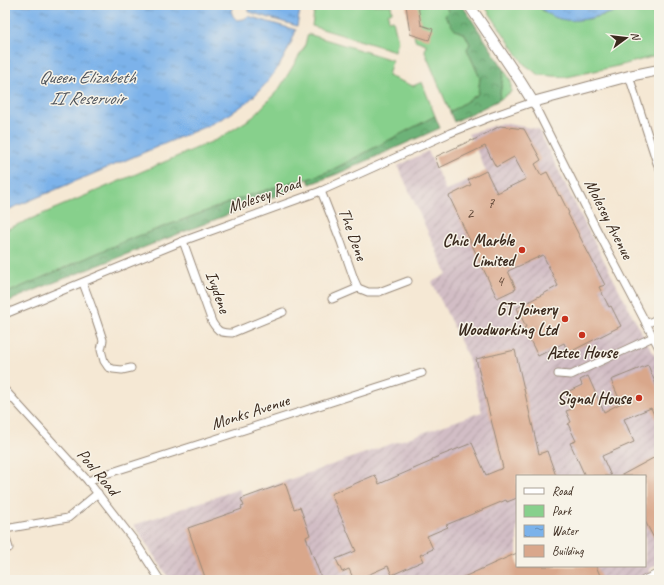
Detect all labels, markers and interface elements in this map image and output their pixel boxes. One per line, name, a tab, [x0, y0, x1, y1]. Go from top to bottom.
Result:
north arrow	[606, 18, 646, 58]
text: N	[628, 30, 644, 43]
water label: Queen Elizabeth II Reservoir	[39, 66, 137, 109]
street label: Molesey Road	[225, 171, 306, 218]
street label: Molesey Avenue	[580, 175, 639, 264]
house number: 7	[488, 194, 496, 213]
house number: 2	[467, 204, 475, 223]
street label: The Dene	[334, 205, 373, 264]
place label: Chic Marble Limited	[443, 230, 517, 271]
marker: Chic Marble Limited	[517, 245, 527, 255]
street label: Ivydene	[201, 268, 236, 317]
house number: 4	[497, 272, 505, 291]
place label: GT Joinery Woodworking Ltd	[457, 299, 560, 340]
marker: GT Joinery Woodworking Ltd	[560, 314, 570, 324]
marker: Aztec House	[577, 330, 587, 340]
place label: Aztec House	[547, 342, 619, 363]
place label: Signal House	[557, 388, 632, 409]
street label: Monks Avenue	[208, 389, 293, 435]
marker: Signal House	[634, 393, 644, 403]
street label: Pool Road	[72, 444, 126, 502]
legend	[516, 475, 646, 567]
text: Road	[552, 483, 574, 499]
text: Park	[552, 503, 573, 519]
text: Water	[552, 523, 580, 539]
text: Building	[552, 543, 584, 559]

